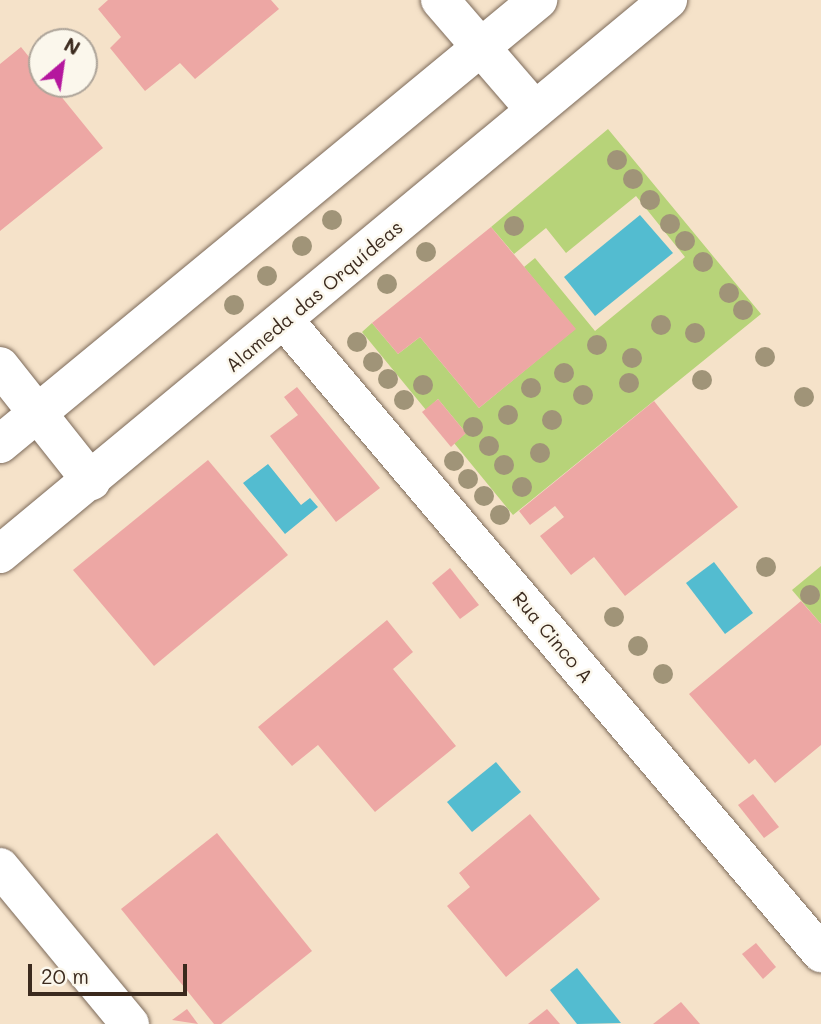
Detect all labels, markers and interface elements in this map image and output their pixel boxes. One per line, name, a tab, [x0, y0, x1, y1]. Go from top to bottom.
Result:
north arrow	[28, 28, 98, 98]
text: N	[60, 32, 85, 60]
street label: Alameda das Orquídeas	[221, 215, 407, 377]
street label: Rua Cinco A	[508, 587, 598, 687]
scale bar	[32, 950, 191, 994]
text: 20 m	[41, 962, 89, 989]

